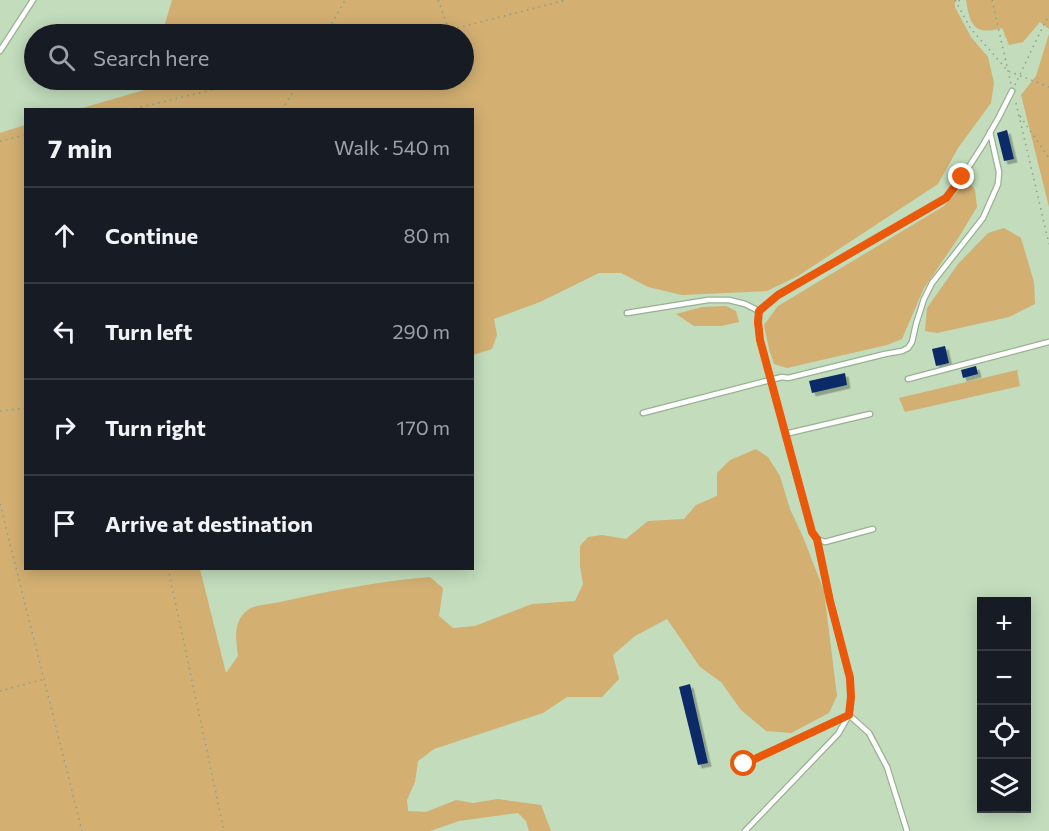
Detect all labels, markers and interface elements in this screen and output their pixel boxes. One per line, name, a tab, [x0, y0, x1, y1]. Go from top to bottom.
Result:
search box	[24, 24, 474, 90]
icon: search	[45, 41, 78, 74]
text: Search here	[93, 44, 209, 71]
text: 7 min	[48, 132, 112, 163]
text: Walk · 540 m	[334, 135, 450, 159]
route end	[948, 163, 974, 189]
icon: ahead	[48, 219, 81, 252]
text: Continue	[105, 222, 198, 249]
text: 80 m	[404, 223, 450, 247]
icon: left	[48, 315, 81, 348]
text: Turn left	[105, 318, 192, 345]
text: 290 m	[392, 319, 450, 343]
icon: right	[48, 411, 81, 444]
text: Turn right	[105, 414, 206, 441]
text: 170 m	[397, 415, 450, 439]
icon: arrive	[48, 507, 81, 540]
text: Arrive at destination	[105, 510, 313, 537]
map controls	[977, 597, 1031, 813]
button: +	[977, 597, 1031, 651]
button: −	[977, 651, 1031, 705]
button: locate	[977, 705, 1031, 759]
route start	[730, 750, 756, 776]
button: layers	[977, 759, 1031, 813]

